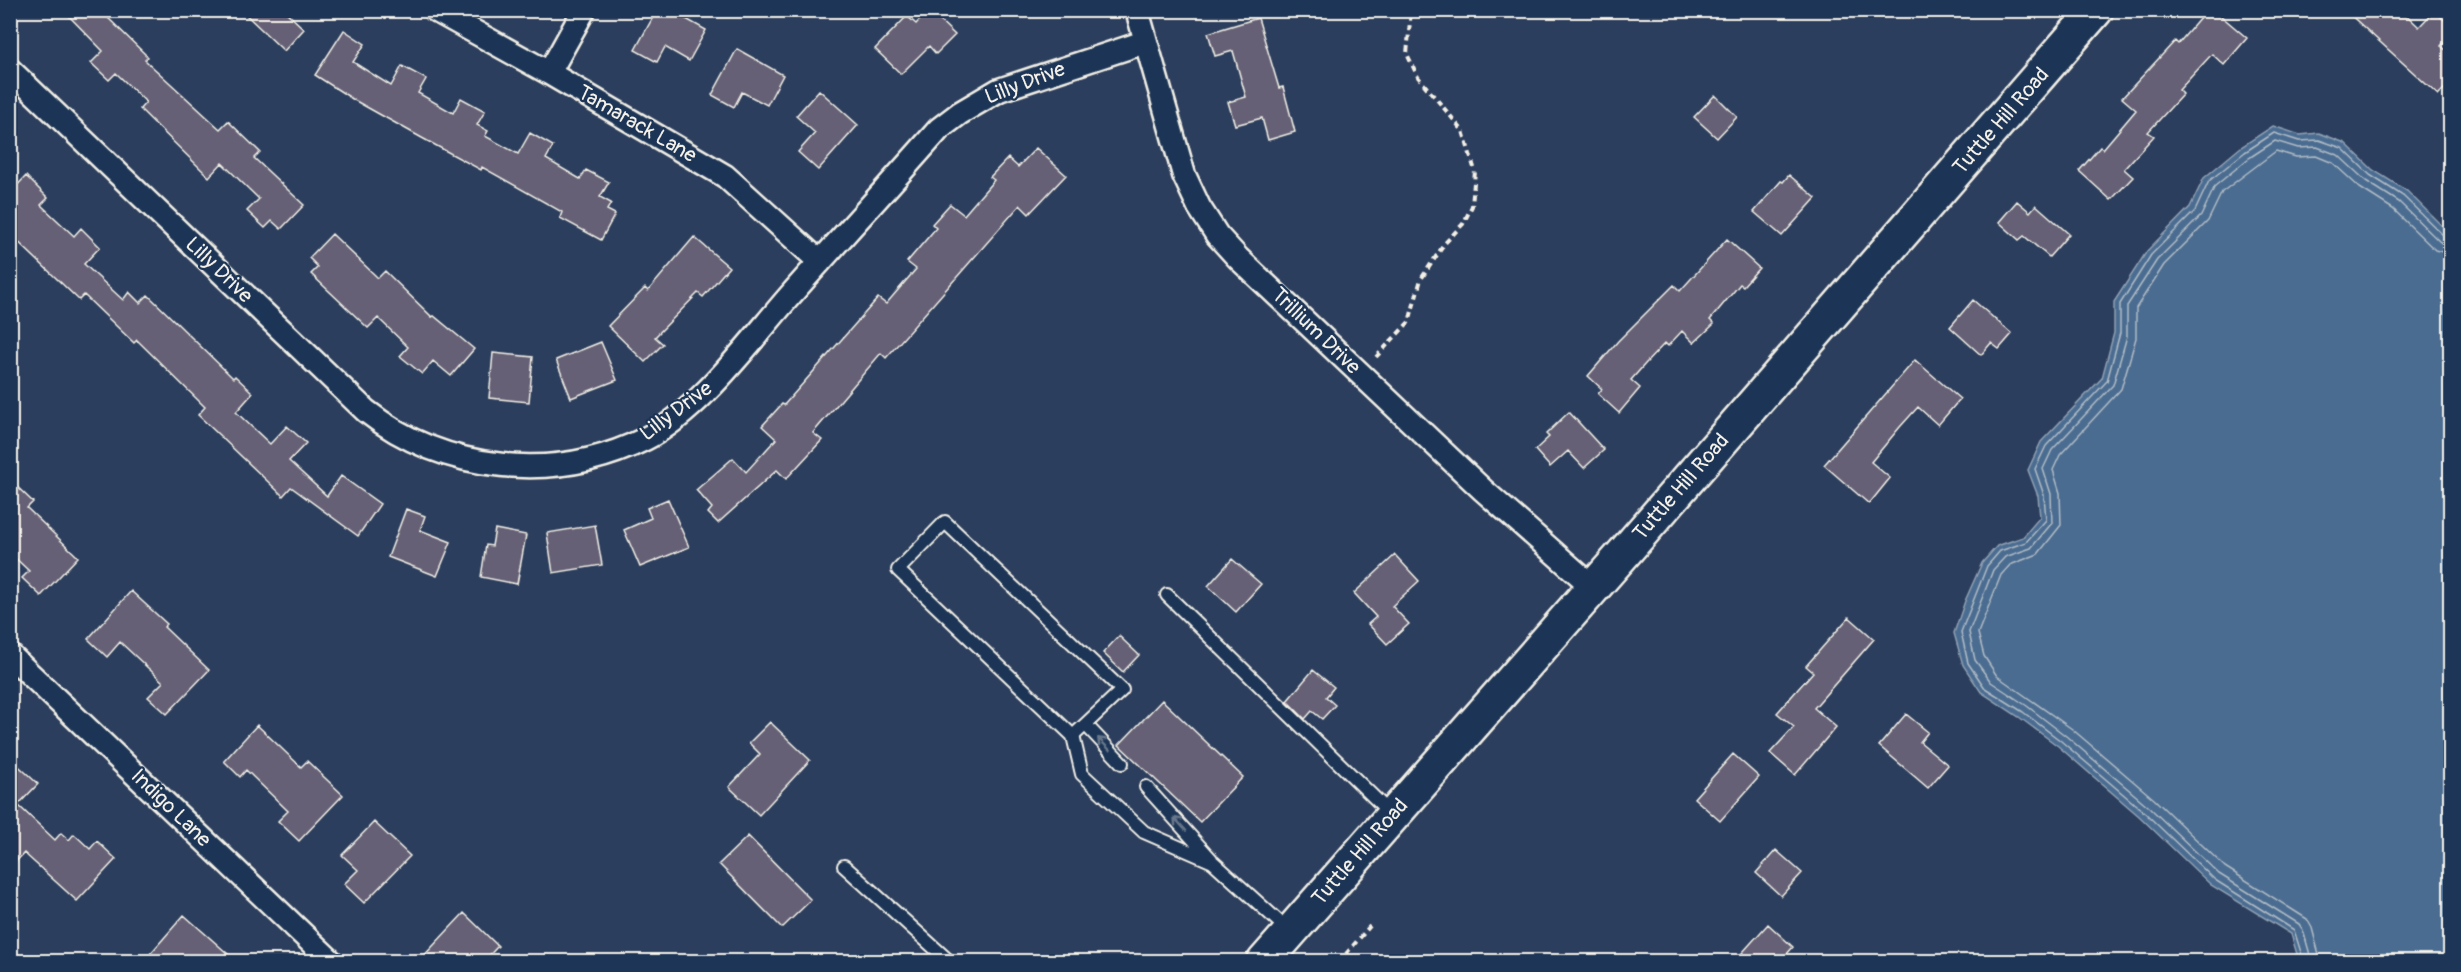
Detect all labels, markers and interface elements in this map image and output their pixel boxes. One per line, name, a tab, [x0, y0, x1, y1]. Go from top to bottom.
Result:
street label: Lilly Drive	[981, 55, 1070, 111]
street label: Tuttle Hill Road	[1947, 62, 2055, 180]
street label: Tamarack Lane	[573, 79, 702, 169]
street label: Lilly Drive	[179, 231, 259, 309]
street label: Trillium Drive	[1266, 282, 1367, 381]
street label: Lilly Drive	[634, 375, 718, 447]
street label: Tuttle Hill Road	[1627, 428, 1735, 546]
one-way arrow	[1097, 736, 1111, 751]
street label: Indigo Lane	[125, 763, 217, 853]
street label: Tuttle Hill Road	[1306, 793, 1414, 911]
one-way arrow	[1173, 817, 1187, 832]

